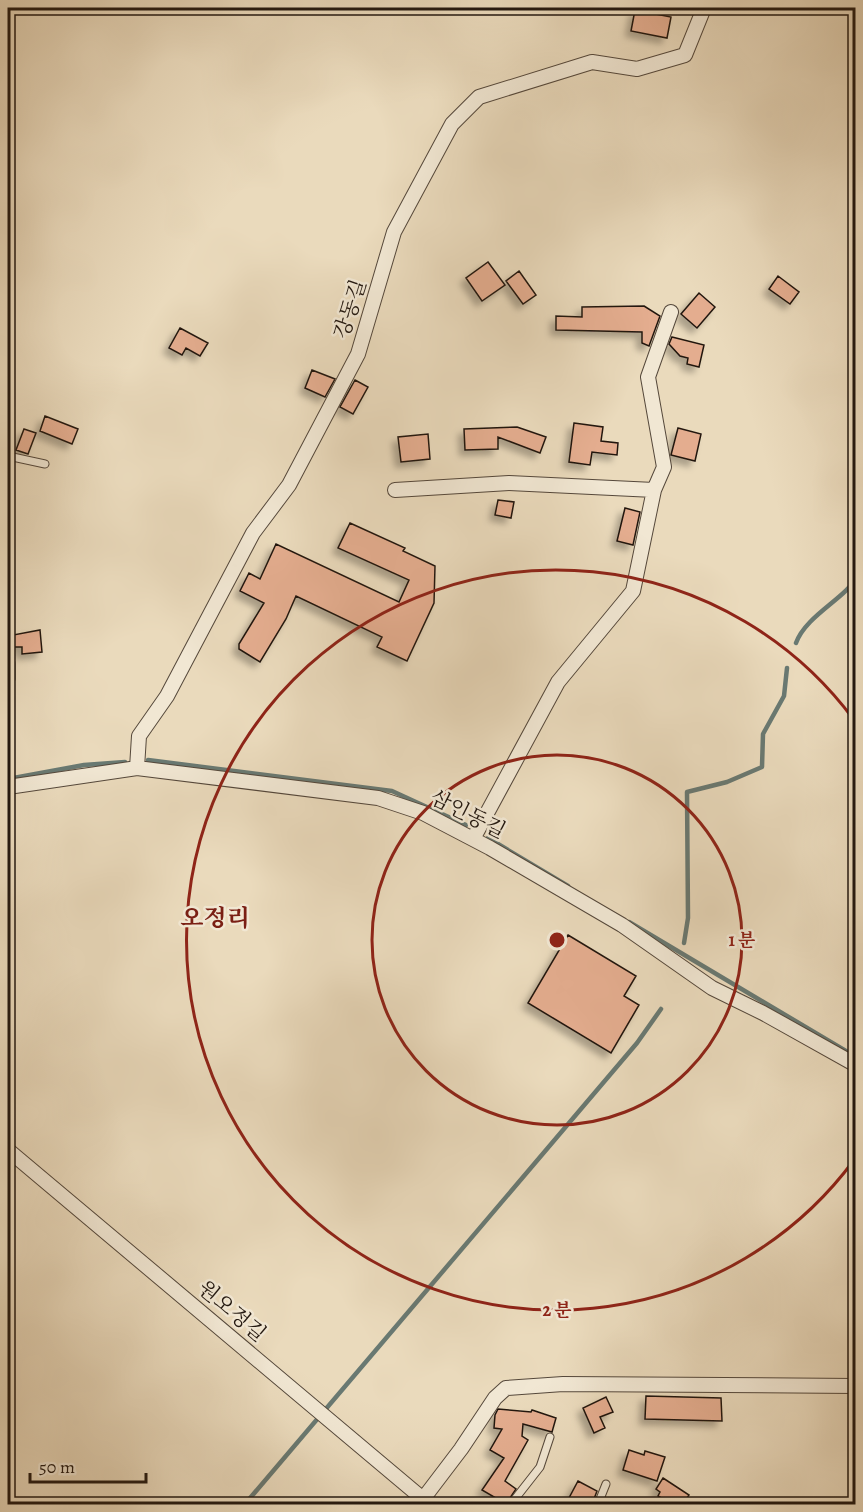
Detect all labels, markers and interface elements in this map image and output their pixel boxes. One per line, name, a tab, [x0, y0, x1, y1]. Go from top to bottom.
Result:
street label: 강동길	[327, 276, 373, 342]
street label: 삼인동길	[425, 783, 511, 845]
district label: 오정리	[180, 902, 250, 934]
text: 1 분	[729, 928, 756, 952]
centre of rings	[547, 930, 567, 950]
street label: 원오정길	[192, 1274, 272, 1348]
text: 2 분	[542, 1298, 572, 1322]
scale bar	[30, 1446, 146, 1484]
text: 50 m	[39, 1455, 75, 1479]

